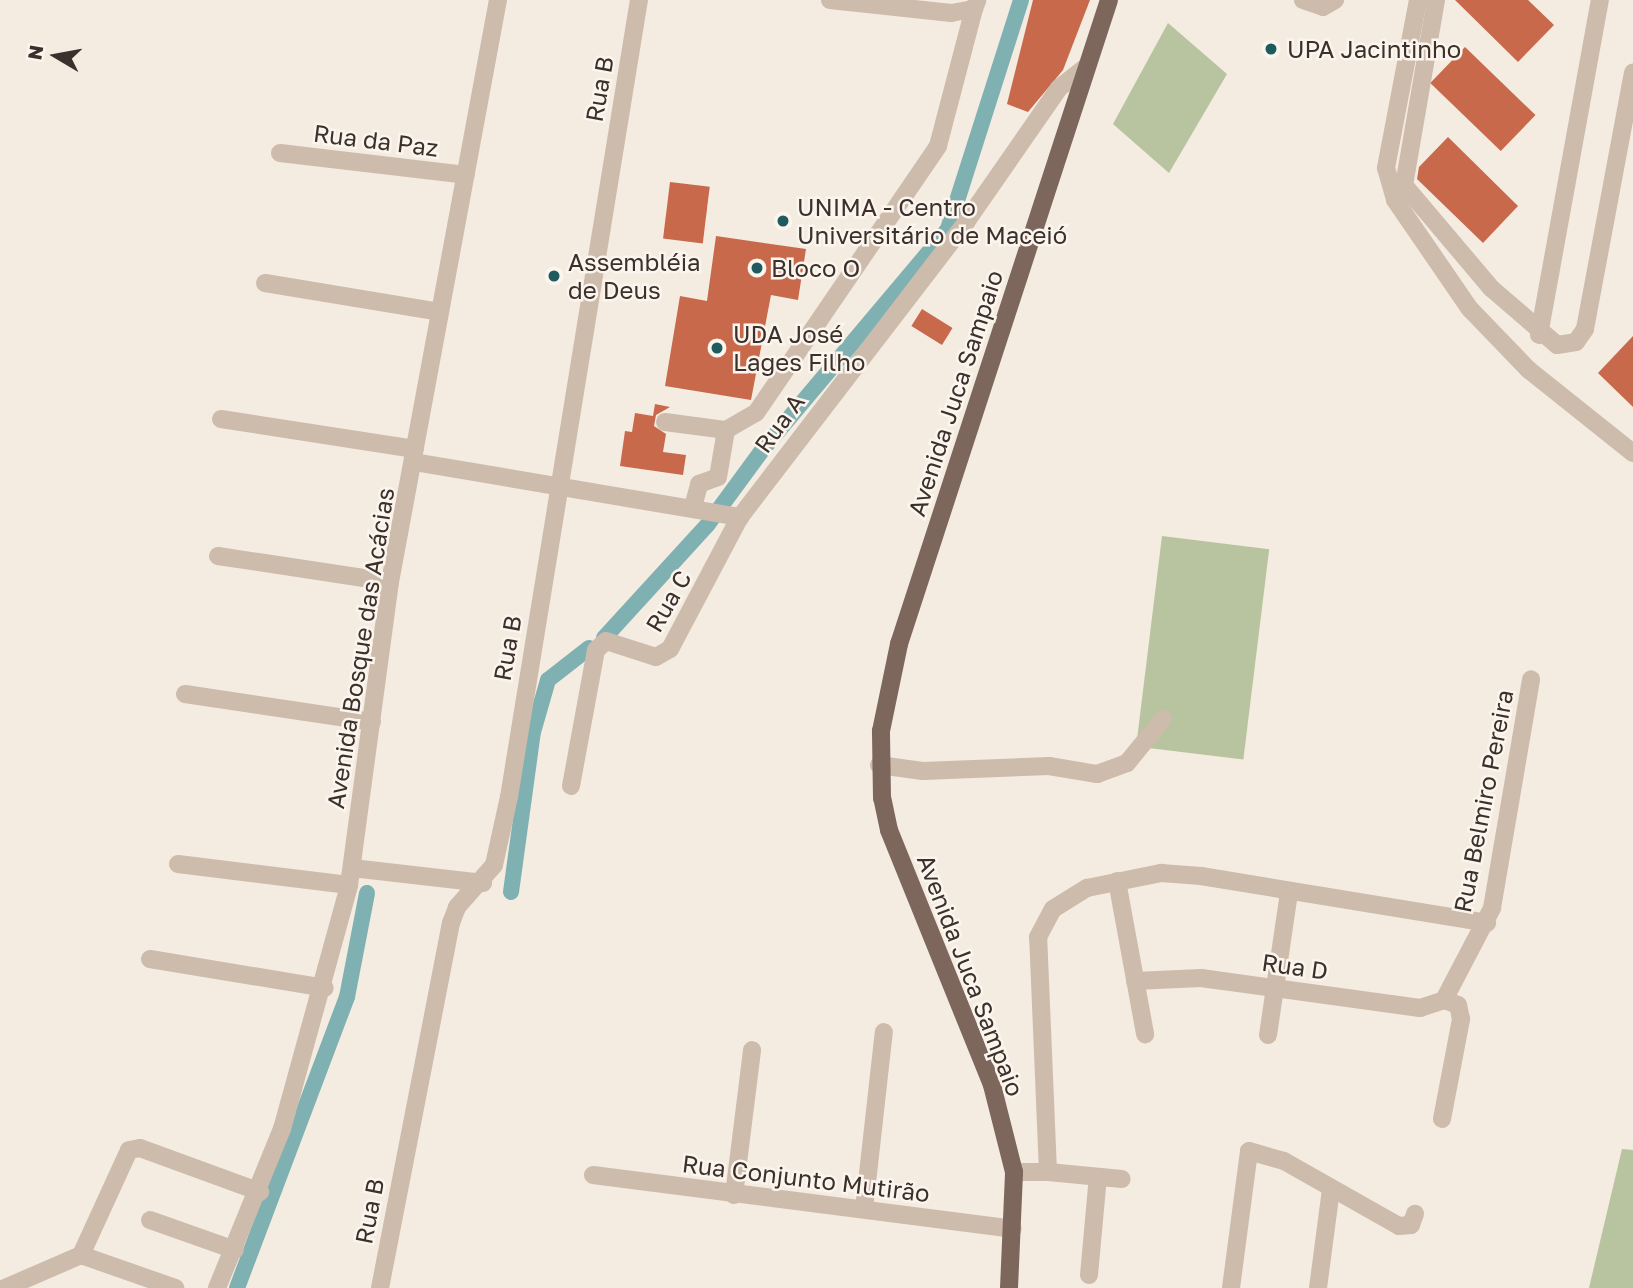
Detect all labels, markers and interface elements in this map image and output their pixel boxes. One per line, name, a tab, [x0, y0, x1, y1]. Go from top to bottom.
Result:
north arrow	[21, 21, 91, 91]
place label: UPA Jacintinho	[1287, 35, 1461, 63]
marker: UPA Jacintinho	[1261, 39, 1281, 59]
text: N	[22, 43, 47, 61]
street label: Rua B	[579, 54, 619, 124]
street label: Rua da Paz	[312, 118, 440, 162]
place label: UNIMA - Centro Universitário de Maceió	[797, 193, 1067, 249]
marker: UNIMA - Centro Universitário de Maceió	[775, 213, 791, 229]
place label: Assembléia de Deus	[568, 248, 701, 304]
place label: Bloco O	[771, 254, 860, 282]
marker: Bloco O	[749, 260, 765, 276]
street label: Avenida Juca Sampaio	[902, 266, 1008, 520]
marker: Assembléia de Deus	[546, 268, 562, 284]
place label: UDA José Lages Filho	[733, 320, 865, 376]
marker: UDA José Lages Filho	[707, 338, 727, 358]
street label: Rua A	[748, 388, 810, 458]
street label: Avenida Bosque das Acácias	[320, 485, 400, 811]
street label: Rua C	[639, 565, 697, 637]
street label: Rua B	[487, 613, 527, 683]
street label: Rua Belmiro Pereira	[1447, 687, 1519, 915]
street label: Avenida Juca Sampaio	[912, 850, 1030, 1100]
street label: Rua D	[1260, 947, 1330, 985]
street label: Rua Conjunto Mutirão	[681, 1149, 931, 1207]
street label: Rua B	[349, 1176, 389, 1246]

